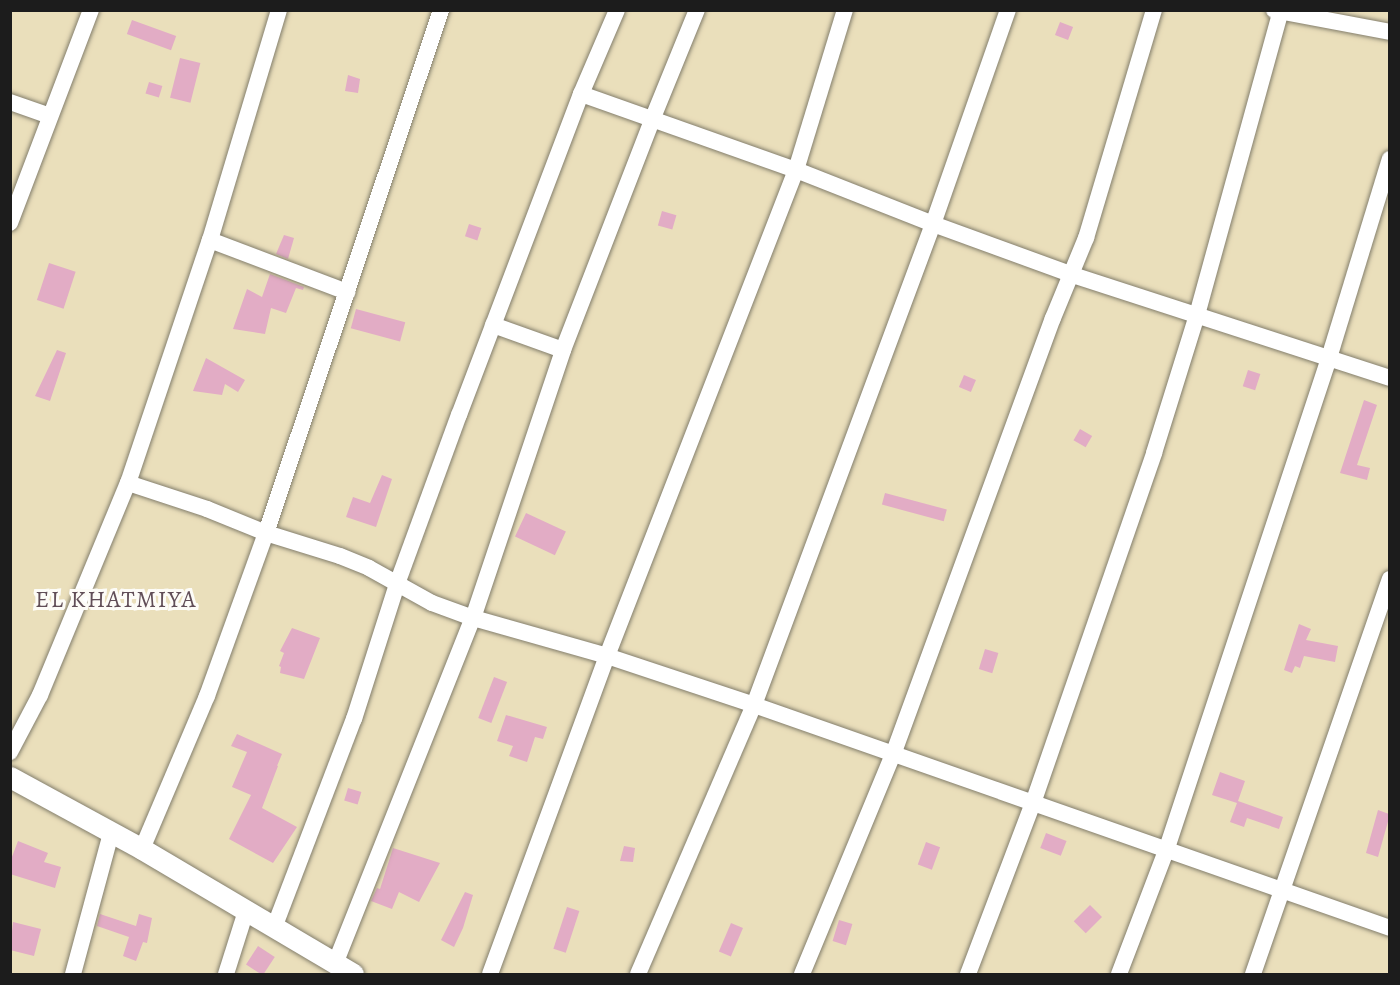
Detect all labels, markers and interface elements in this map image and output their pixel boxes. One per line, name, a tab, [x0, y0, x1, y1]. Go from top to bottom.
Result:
district label: EL KHATMIYA	[35, 586, 197, 614]

